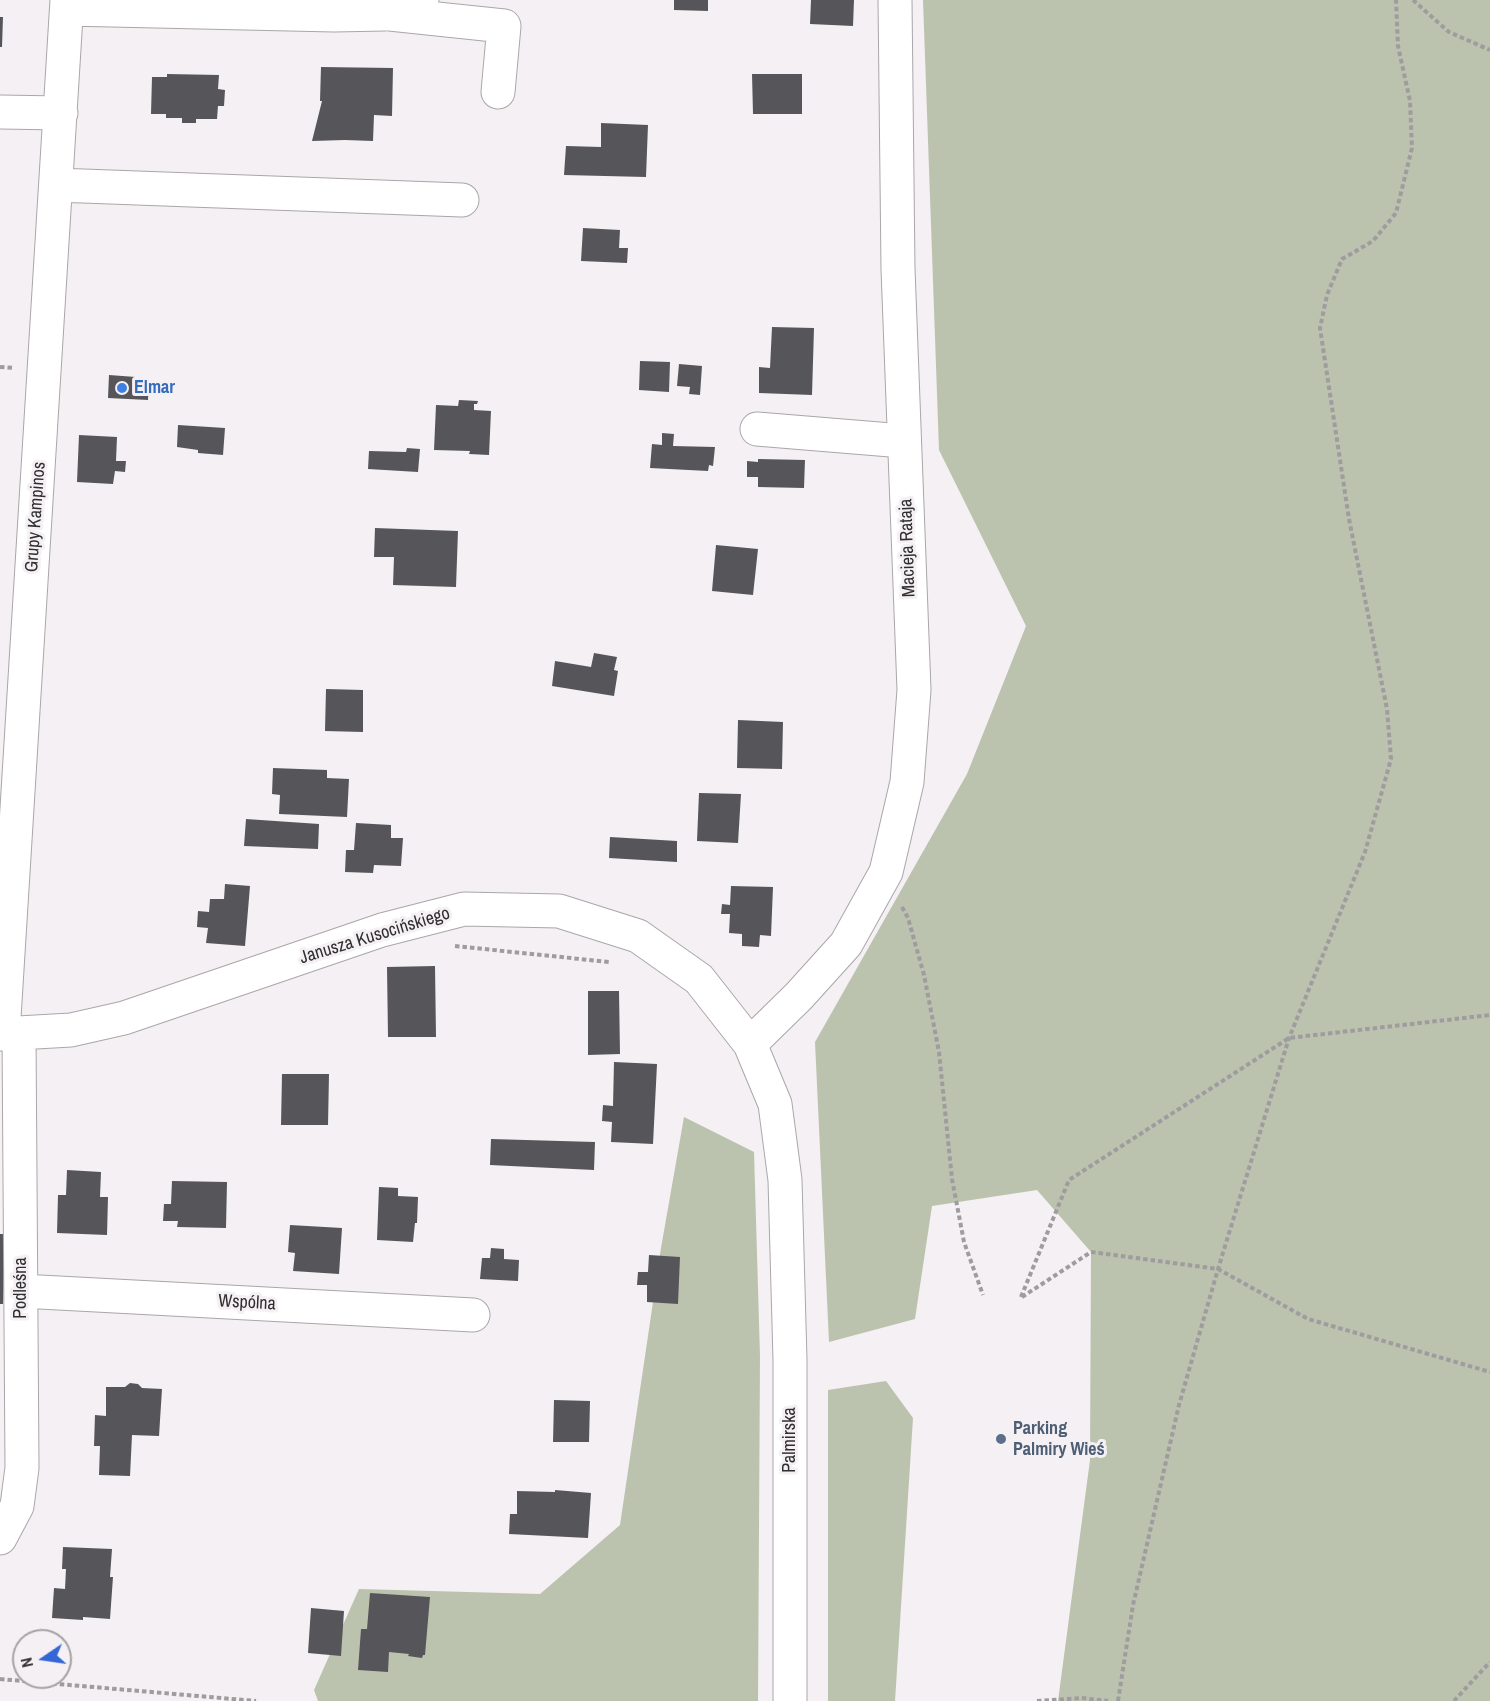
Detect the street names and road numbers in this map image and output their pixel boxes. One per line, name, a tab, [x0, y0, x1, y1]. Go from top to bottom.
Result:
street label: Grupy Kampinos	[21, 461, 51, 573]
street label: Macieja Rataja	[895, 498, 921, 598]
street label: Janusza Kusocińskiego	[297, 903, 453, 969]
street label: Podleśna	[10, 1257, 32, 1319]
street label: Wspólna	[218, 1291, 276, 1315]
street label: Palmirska	[779, 1407, 801, 1473]

